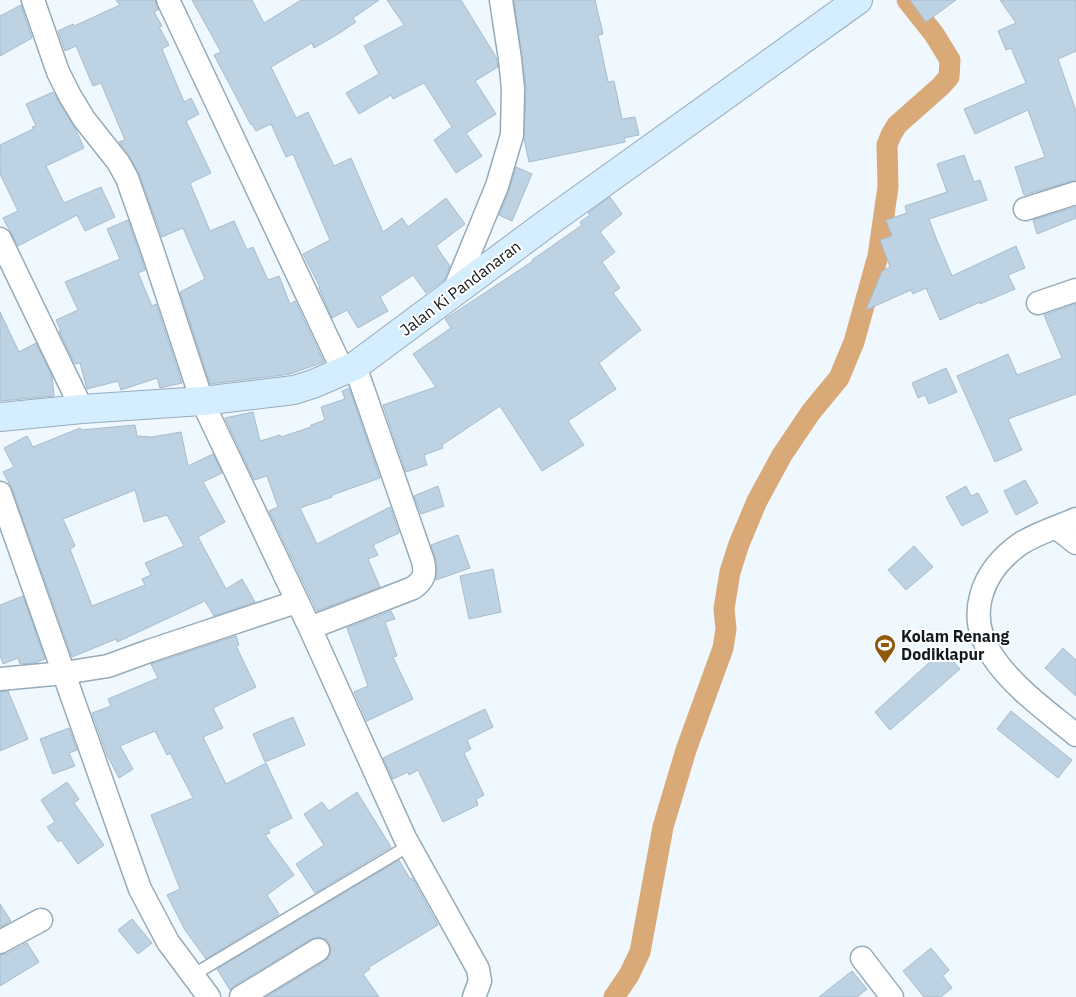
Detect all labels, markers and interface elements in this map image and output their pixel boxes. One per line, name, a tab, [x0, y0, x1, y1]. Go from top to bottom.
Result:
street label: Jalan Ki Pandanaran	[396, 236, 524, 340]
place label: Kolam Renang Dodiklapur	[901, 626, 1010, 664]
sports icon: Kolam Renang Dodiklapur	[873, 633, 897, 664]

